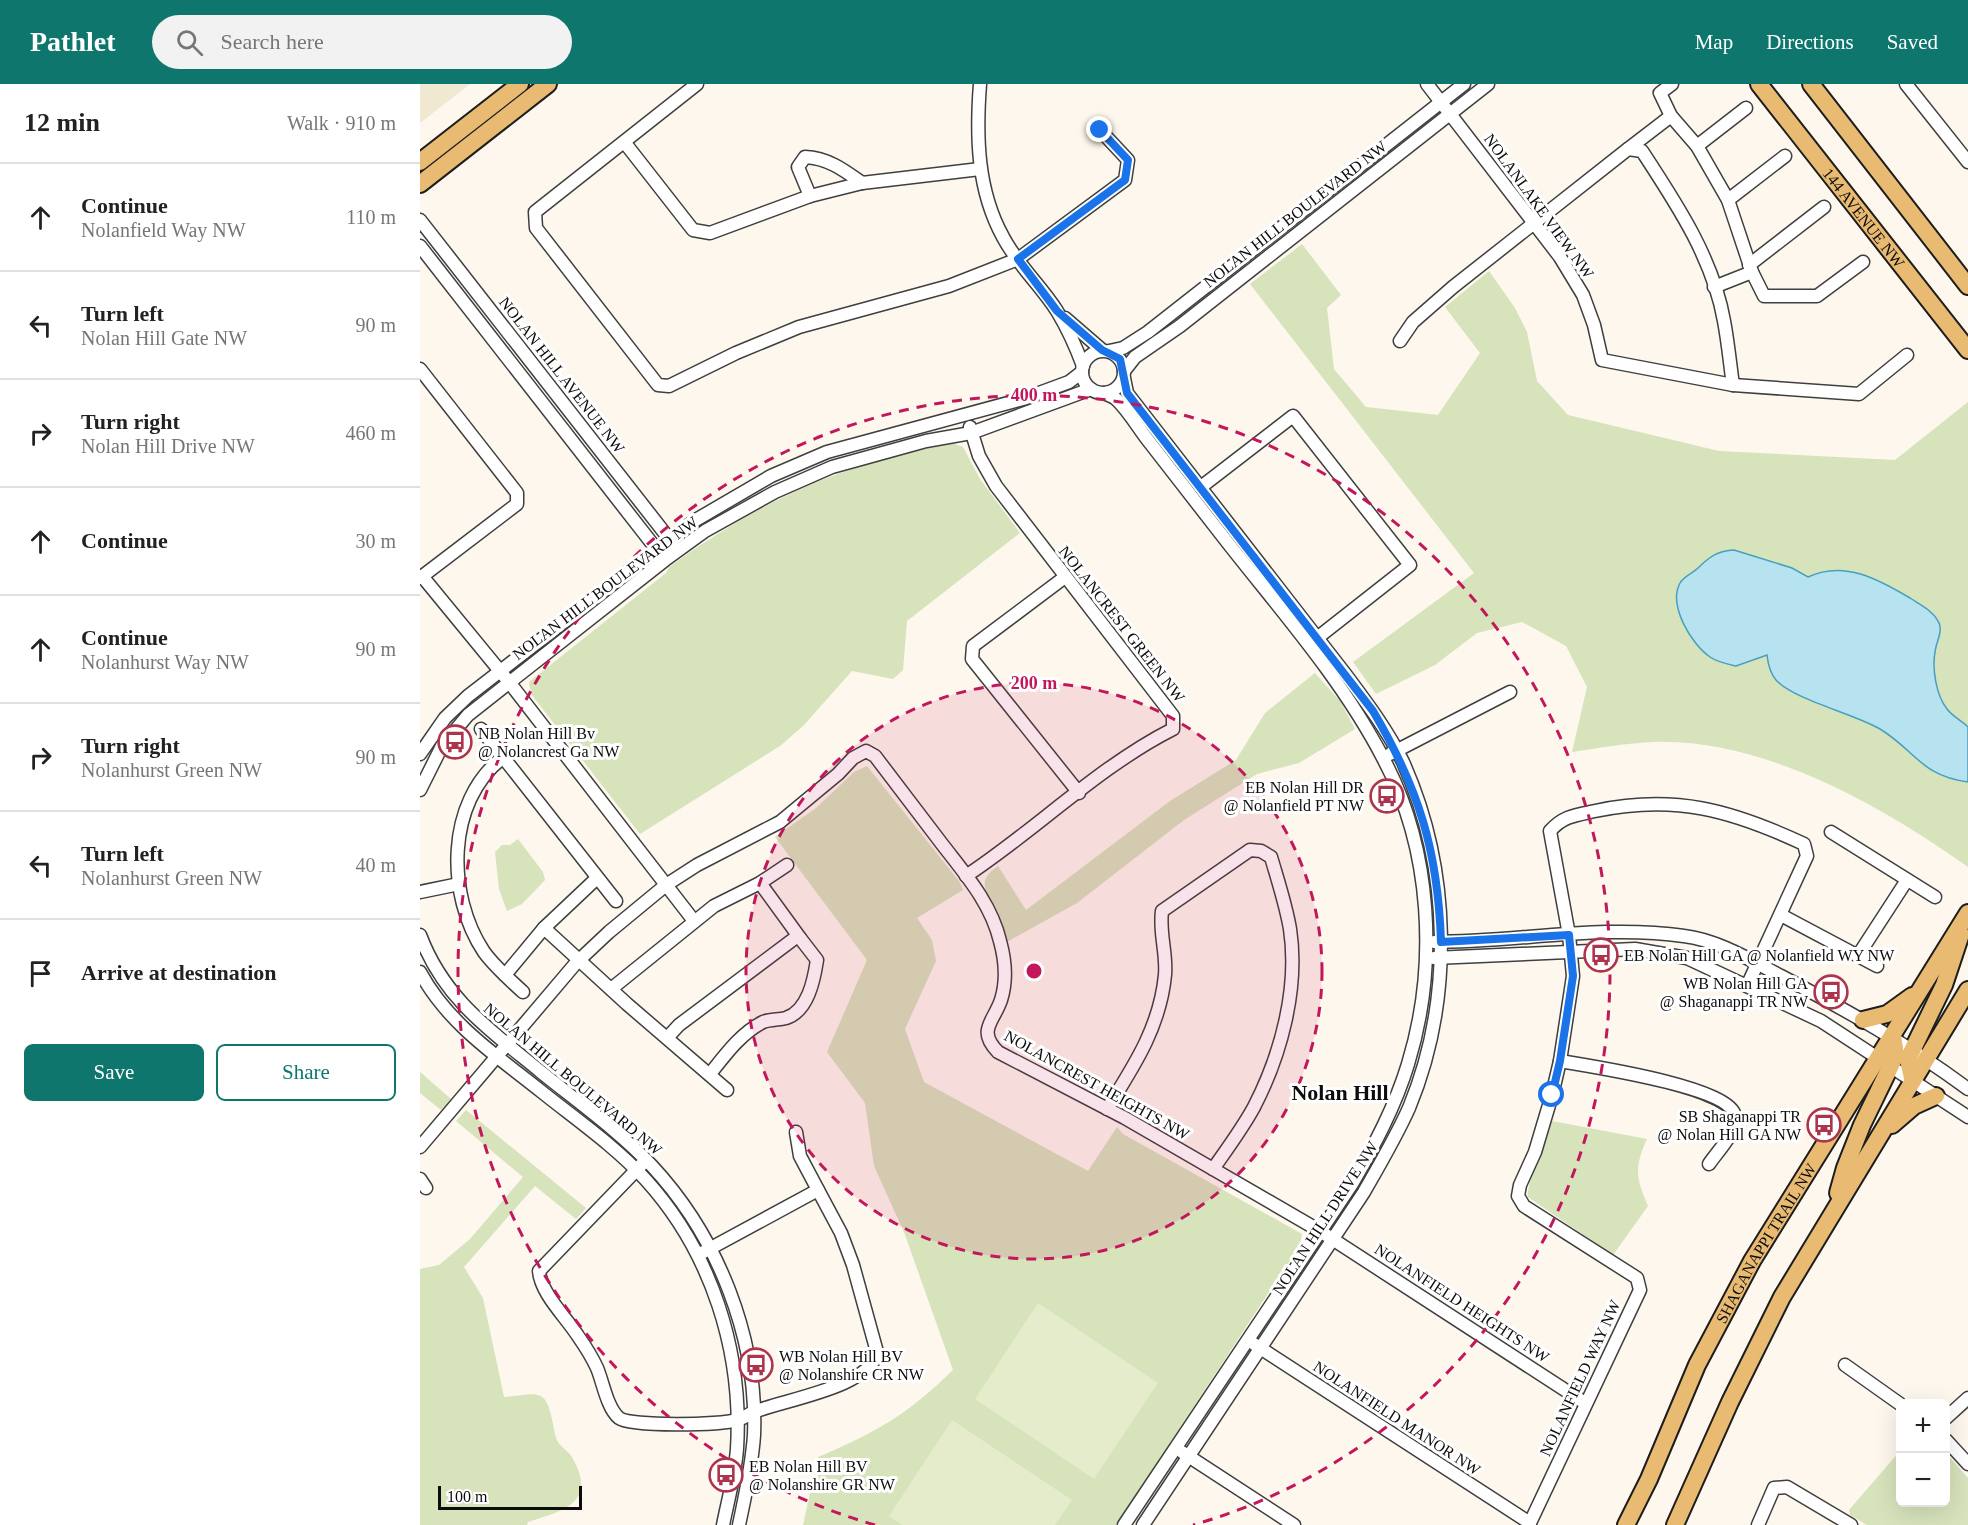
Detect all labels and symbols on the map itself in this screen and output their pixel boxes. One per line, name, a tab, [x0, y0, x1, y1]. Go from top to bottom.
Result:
route end	[1086, 116, 1112, 142]
street label: NOLANLAKE VIEW NW	[1481, 130, 1598, 282]
street label: NOLAN HILL BOULEVARD NW	[1200, 137, 1390, 291]
street label: 144 AVENUE NW	[1820, 165, 1909, 271]
street label: NOLAN HILL AVENUE NW	[496, 294, 629, 457]
text: 400 m	[1011, 385, 1057, 405]
street label: NOLAN HILL BOULEVARD NW	[509, 512, 702, 663]
street label: NOLANCREST GREEN NW	[1056, 543, 1189, 706]
text: 200 m	[1011, 673, 1057, 693]
bus stop icon: NB Nolan Hill Bv @ Nolancrest Ga NW	[437, 724, 473, 760]
place label: NB Nolan Hill Bv @ Nolancrest Ga NW	[478, 725, 620, 761]
bus stop icon: EB Nolan Hill DR @ Nolanfield PT NW	[1369, 778, 1405, 814]
place label: EB Nolan Hill DR @ Nolanfield PT NW	[1224, 779, 1365, 815]
bus stop icon: EB Nolan Hill GA @ Nolanfield WY NW	[1583, 937, 1619, 973]
place label: EB Nolan Hill GA @ Nolanfield WY NW	[1624, 947, 1895, 965]
centre of rings	[1024, 961, 1044, 981]
bus stop icon: WB Nolan Hill GA @ Shaganappi TR NW	[1813, 974, 1849, 1010]
place label: WB Nolan Hill GA @ Shaganappi TR NW	[1660, 975, 1809, 1011]
street label: NOLAN HILL BOULEVARD NW	[481, 1000, 666, 1159]
street label: NOLANCREST HEIGHTS NW	[1002, 1027, 1193, 1143]
district label: Nolan Hill	[1291, 1080, 1389, 1105]
route start	[1538, 1081, 1564, 1107]
bus stop icon: SB Shaganappi TR @ Nolan Hill GA NW	[1806, 1107, 1842, 1143]
place label: SB Shaganappi TR @ Nolan Hill GA NW	[1657, 1108, 1802, 1144]
street label: NOLAN HILL DRIVE NW	[1269, 1137, 1381, 1298]
street label: SHAGANAPPI TRAIL NW	[1712, 1159, 1819, 1326]
street label: NOLANFIELD HEIGHTS NW	[1372, 1240, 1553, 1366]
street label: NOLANFIELD WAY NW	[1536, 1297, 1624, 1459]
bus stop icon: WB Nolan Hill BV @ Nolanshire CR NW	[738, 1347, 774, 1383]
place label: WB Nolan Hill BV @ Nolanshire CR NW	[779, 1348, 925, 1384]
street label: NOLANFIELD MANOR NW	[1310, 1358, 1484, 1479]
bus stop icon: EB Nolan Hill BV @ Nolanshire GR NW	[708, 1457, 744, 1493]
place label: EB Nolan Hill BV @ Nolanshire GR NW	[749, 1458, 896, 1494]
scale bar	[438, 1483, 582, 1510]

